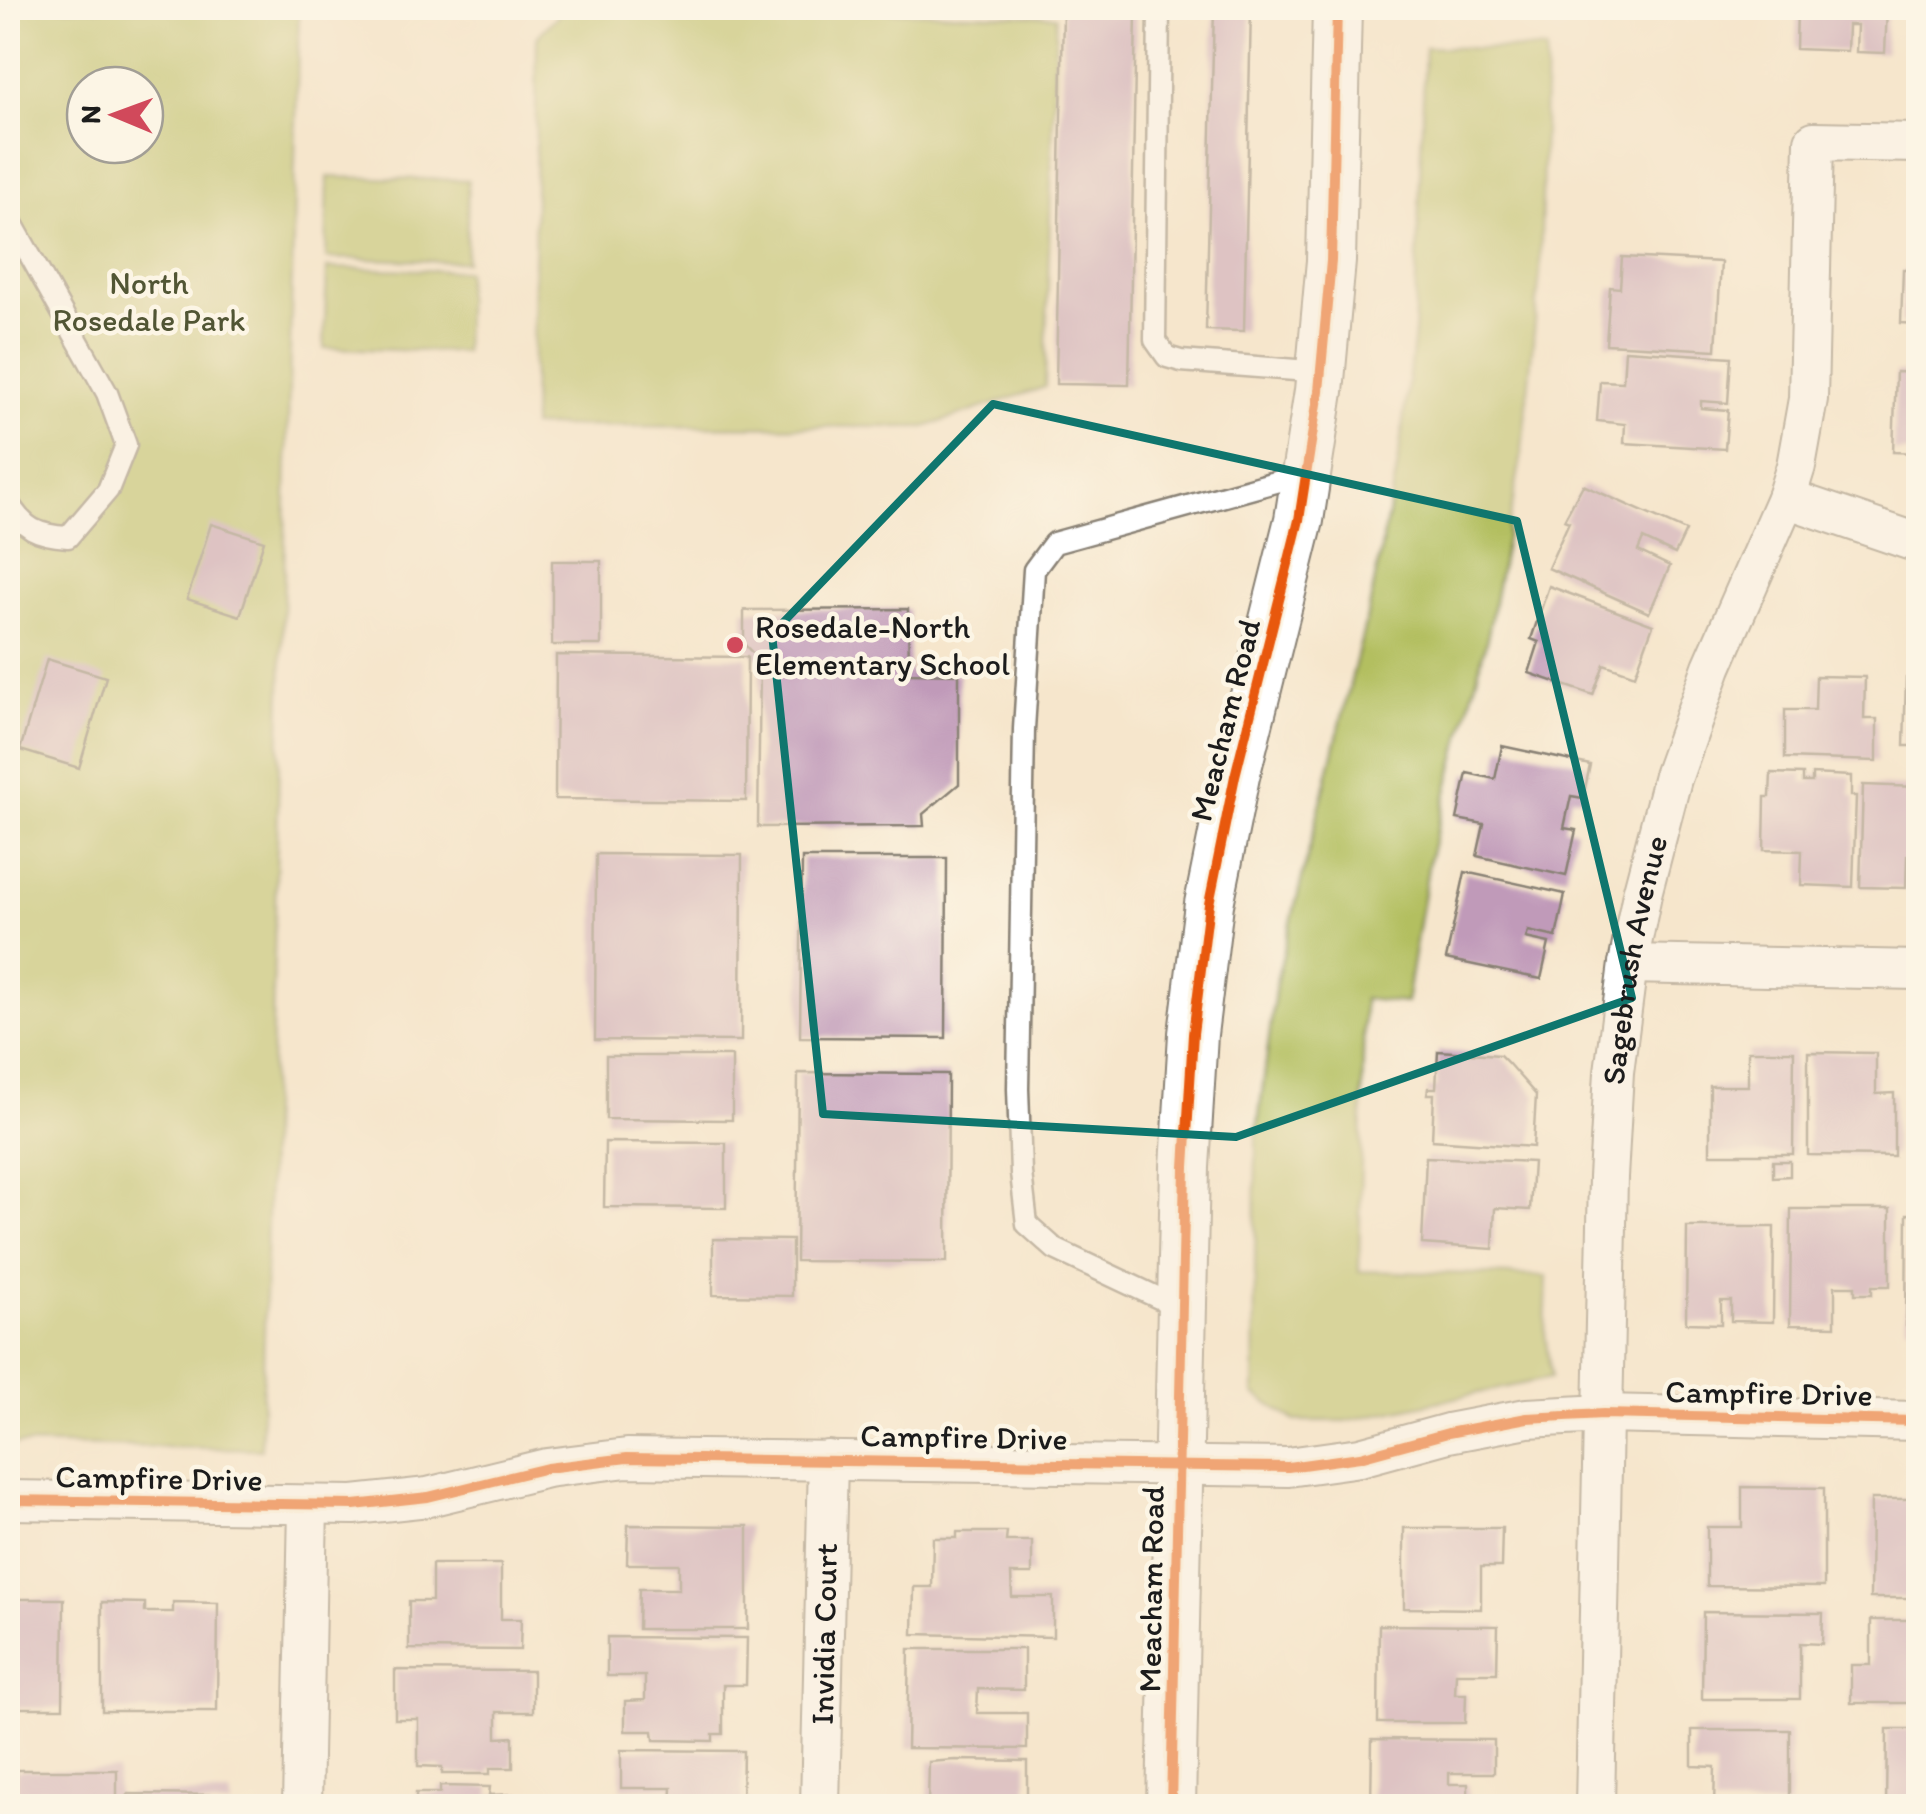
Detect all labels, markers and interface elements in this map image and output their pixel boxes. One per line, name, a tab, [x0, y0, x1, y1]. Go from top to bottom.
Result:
north arrow	[65, 65, 165, 165]
text: N	[73, 105, 107, 124]
park label: North Rosedale Park	[52, 264, 246, 339]
place label: Rosedale-North Elementary School	[755, 608, 1010, 683]
street label: Meacham Road	[1182, 615, 1269, 825]
marker: Rosedale-North Elementary School	[724, 634, 746, 656]
street label: Sagebrush Avenue	[1594, 831, 1675, 1086]
street label: Campfire Drive	[1665, 1372, 1873, 1414]
street label: Campfire Drive	[860, 1416, 1068, 1458]
street label: Campfire Drive	[55, 1457, 263, 1499]
street label: Meacham Road	[1130, 1485, 1172, 1693]
street label: Invidia Court	[803, 1543, 845, 1725]

